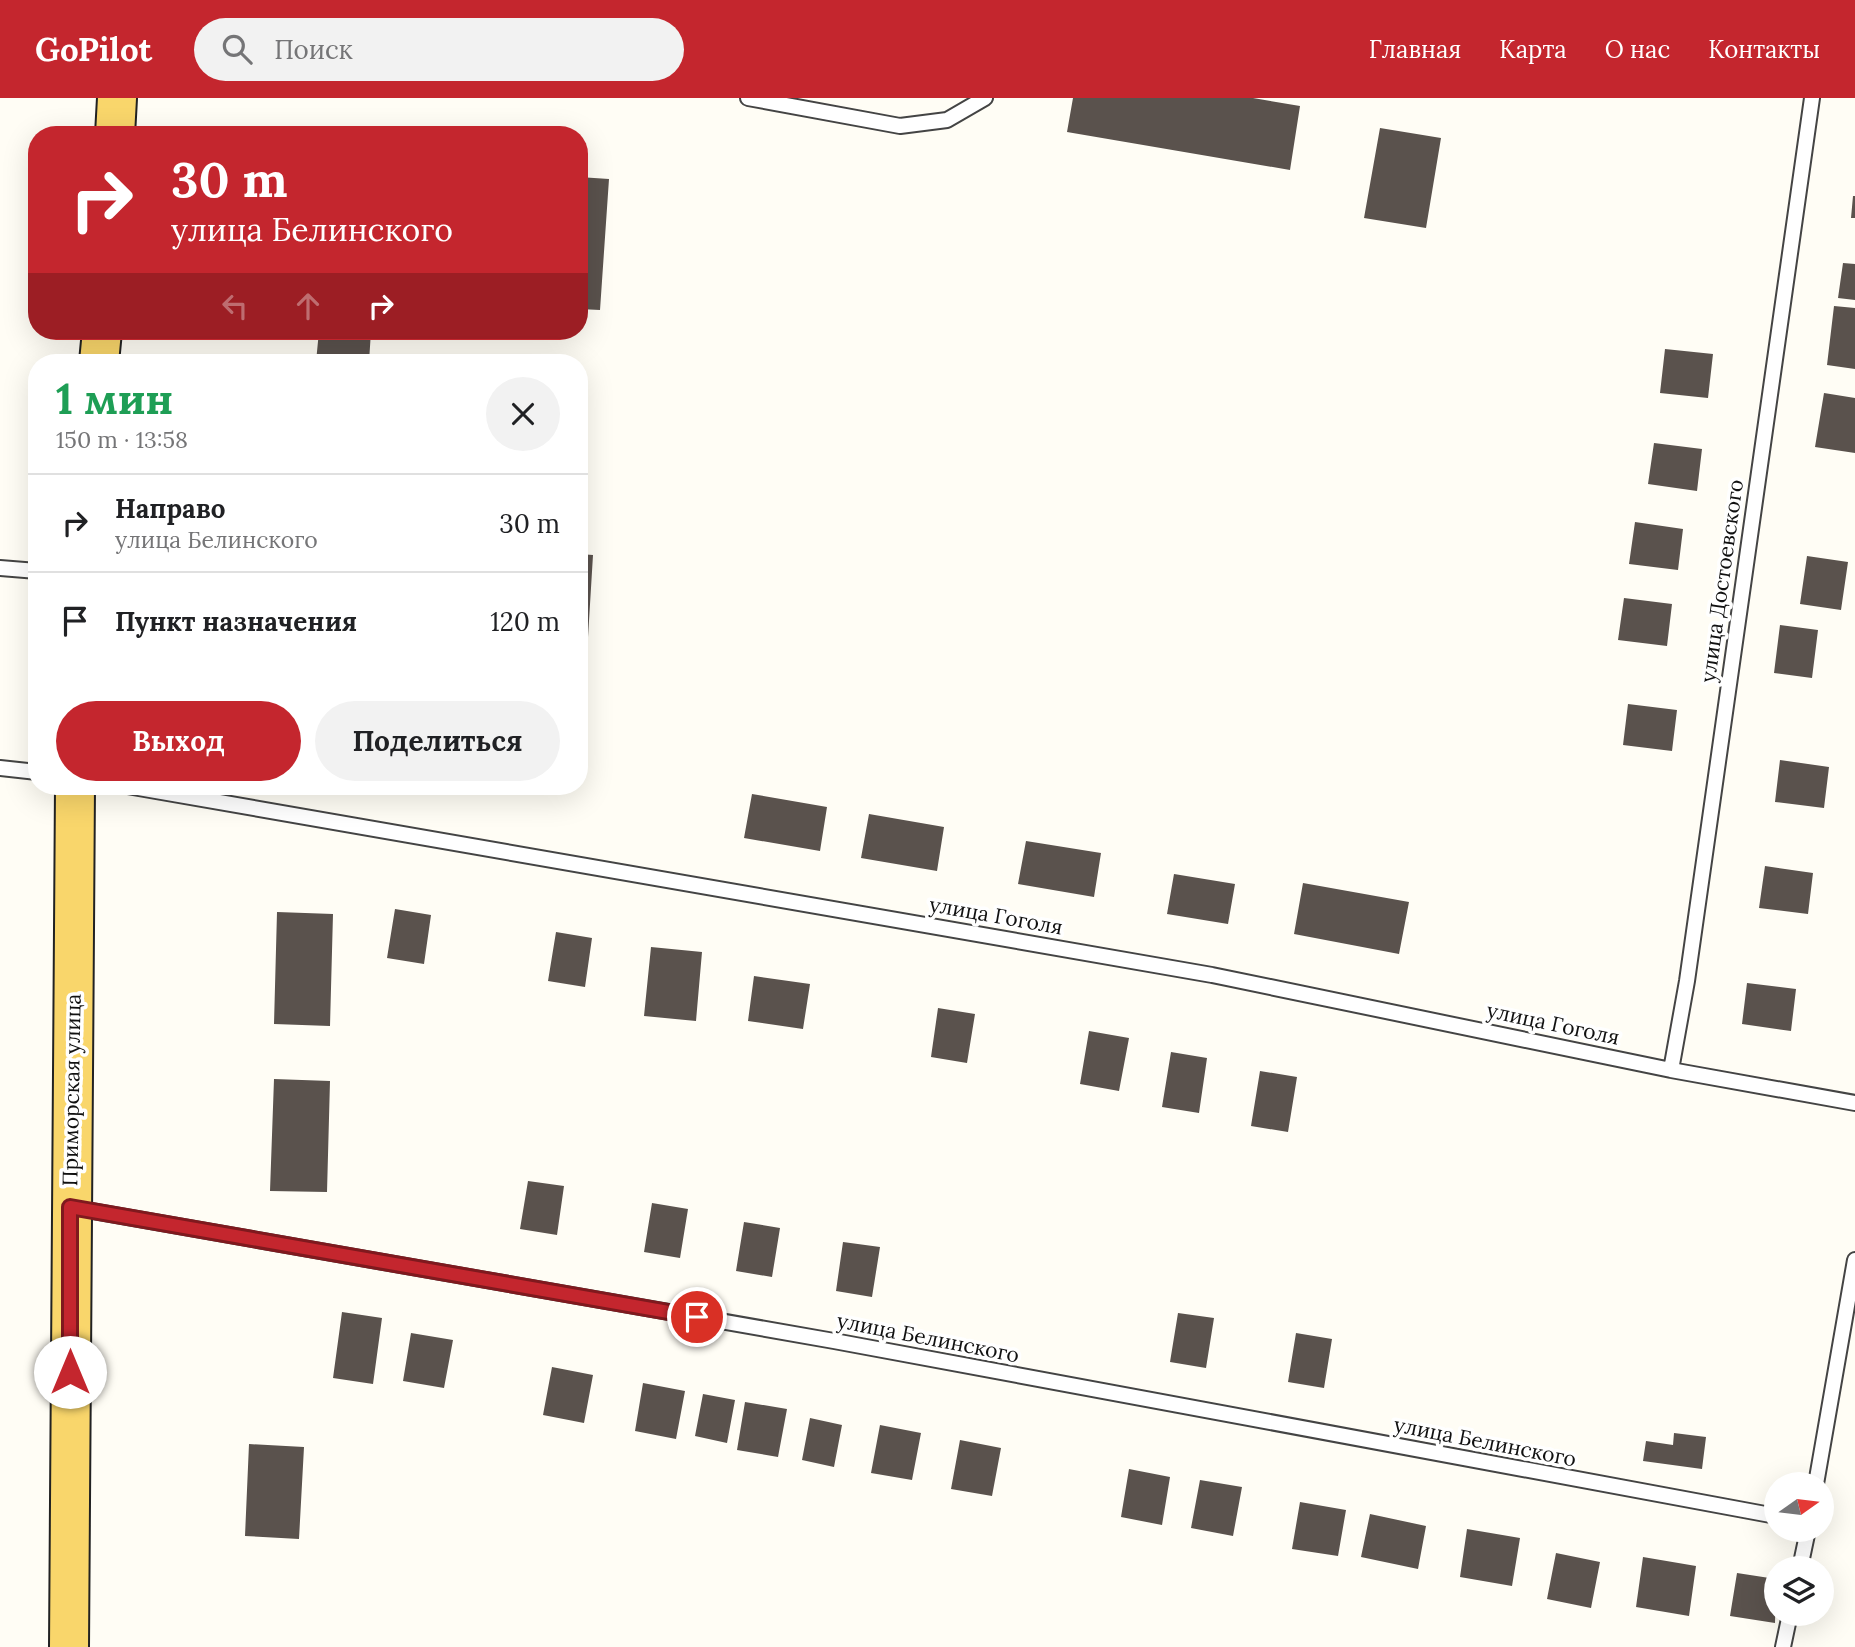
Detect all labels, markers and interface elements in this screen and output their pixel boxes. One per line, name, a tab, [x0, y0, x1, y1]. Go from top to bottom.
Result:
search box	[194, 18, 684, 81]
text: GoPilot	[35, 28, 152, 70]
icon: search	[218, 30, 256, 68]
text: Поиск	[274, 33, 353, 66]
text: Главная	[1369, 34, 1461, 65]
text: Карта	[1499, 34, 1567, 65]
text: О нас	[1605, 34, 1670, 65]
text: Контакты	[1708, 34, 1820, 65]
text: 30 m	[171, 148, 288, 210]
icon: right	[56, 154, 147, 245]
text: улица Белинского	[171, 209, 453, 250]
icon: left	[216, 287, 254, 325]
icon: ahead	[289, 287, 327, 325]
icon: right	[362, 287, 400, 325]
text: 1 мин	[56, 372, 173, 426]
button: close	[486, 377, 560, 451]
text: 150 m · 13:58	[56, 425, 188, 454]
street label: улица Достоевского	[1694, 478, 1749, 684]
text: Направо	[115, 492, 226, 525]
icon: right	[56, 504, 94, 542]
text: 30 m	[499, 507, 560, 540]
text: улица Белинского	[115, 525, 318, 554]
icon: arrive	[56, 602, 94, 640]
text: Пункт назначения	[115, 605, 357, 638]
text: 120 m	[490, 605, 560, 638]
button: Выход	[56, 701, 301, 781]
button: Поделиться	[315, 701, 560, 781]
street label: улица Гоголя	[927, 890, 1065, 941]
street label: Приморская улица	[56, 993, 87, 1187]
street label: улица Гоголя	[1484, 996, 1622, 1051]
pin	[667, 1287, 727, 1347]
icon: arrive	[678, 1298, 716, 1336]
street label: улица Белинского	[835, 1307, 1022, 1368]
position arrow	[33, 1335, 107, 1409]
street label: улица Белинского	[1392, 1411, 1579, 1472]
north arrow	[1764, 1472, 1834, 1542]
map controls	[1764, 1472, 1834, 1626]
button: layers	[1764, 1556, 1834, 1626]

